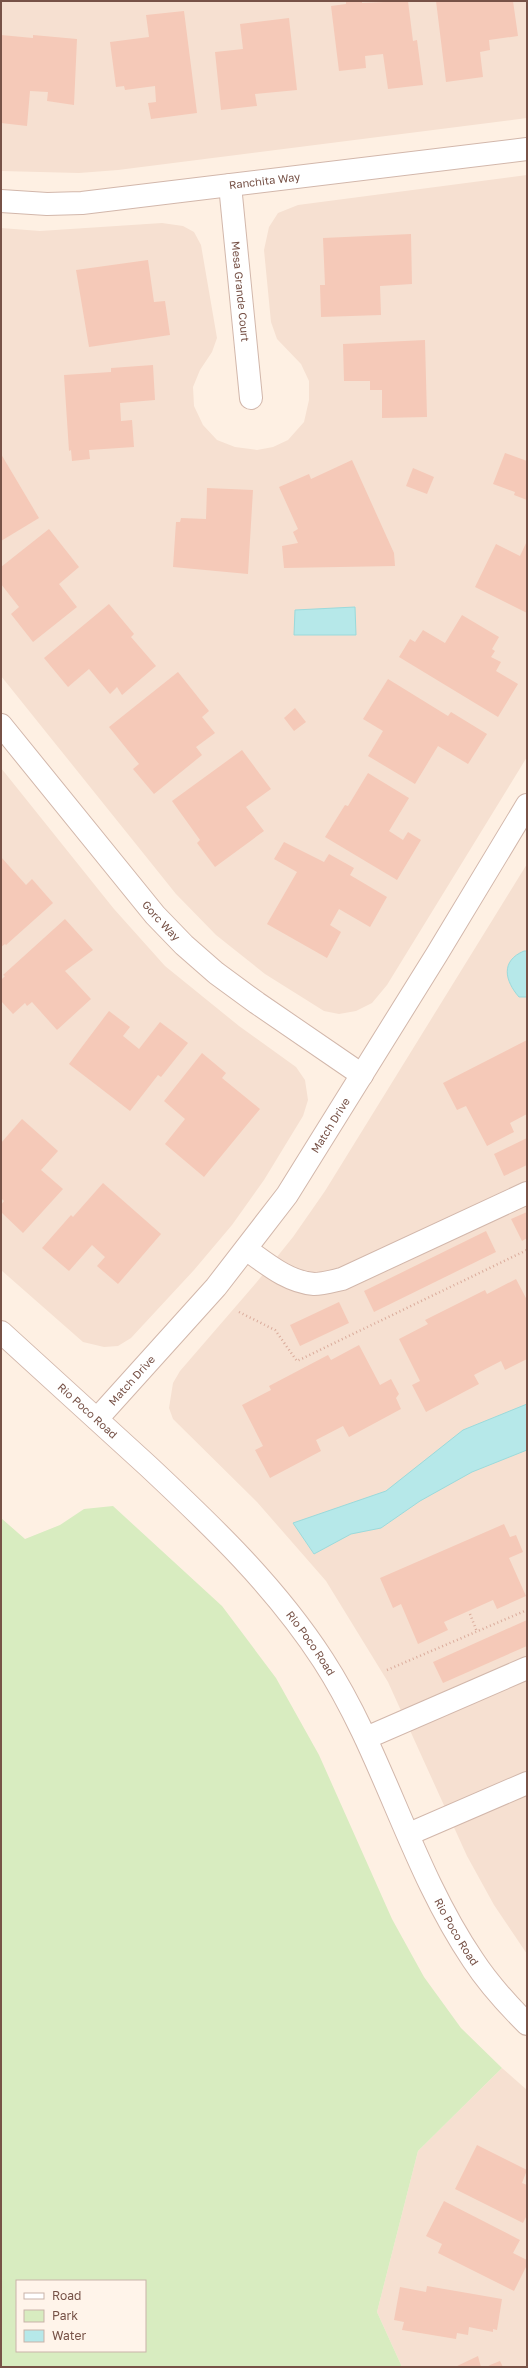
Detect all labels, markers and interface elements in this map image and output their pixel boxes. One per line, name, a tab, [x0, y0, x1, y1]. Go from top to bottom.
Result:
street label: Ranchita Way	[228, 170, 301, 191]
street label: Mesa Grande Court	[230, 240, 252, 342]
street label: Gorc Way	[140, 898, 183, 943]
street label: Match Drive	[308, 1095, 352, 1155]
street label: Match Drive	[106, 1352, 157, 1408]
street label: Rio Poco Road	[55, 1380, 120, 1441]
street label: Rio Poco Road	[284, 1608, 338, 1678]
street label: Rio Poco Road	[432, 1896, 482, 1968]
legend	[16, 2280, 146, 2352]
text: Road	[52, 2288, 81, 2303]
text: Park	[52, 2308, 78, 2323]
text: Water	[52, 2328, 86, 2343]

